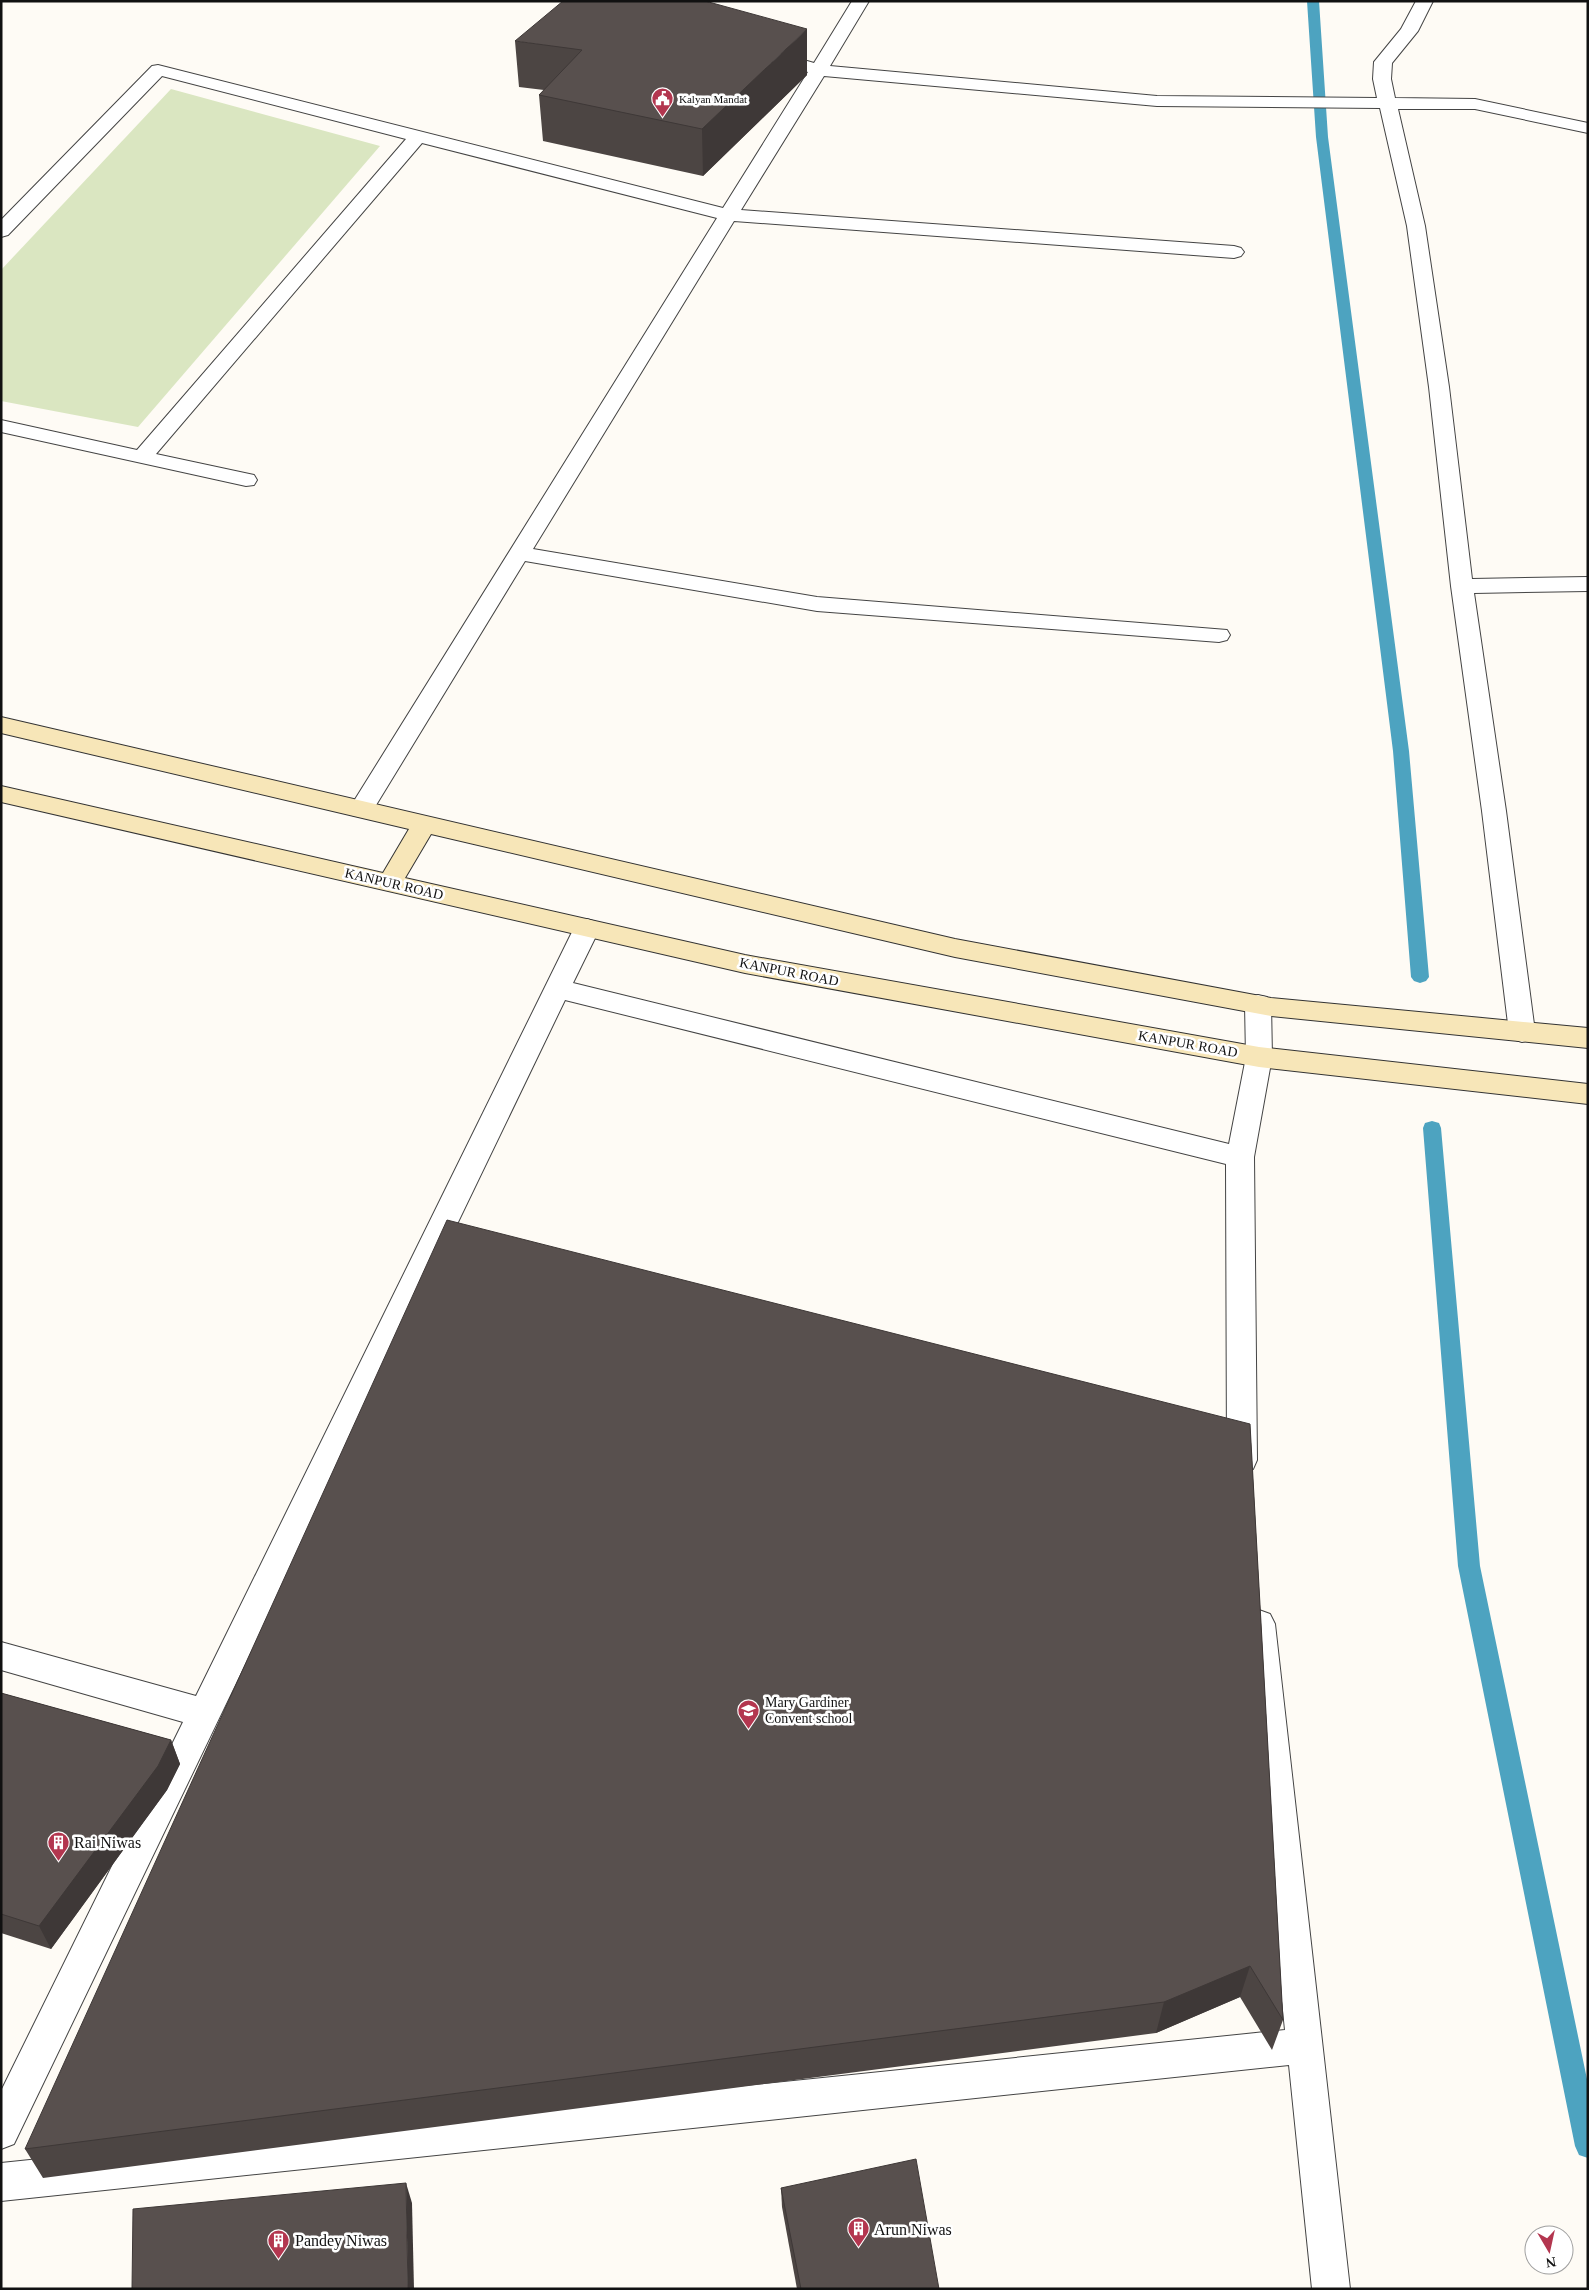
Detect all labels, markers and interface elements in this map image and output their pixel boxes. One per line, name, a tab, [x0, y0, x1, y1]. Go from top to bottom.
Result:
public building icon: Kalyan Mandat	[651, 87, 675, 118]
place label: Kalyan Mandat	[679, 93, 747, 105]
street label: KANPUR ROAD	[343, 865, 445, 903]
street label: KANPUR ROAD	[738, 955, 840, 989]
street label: KANPUR ROAD	[1137, 1028, 1239, 1060]
place label: Mary Gardiner Convent school	[765, 1695, 853, 1726]
school or university icon: Mary Gardiner Convent school	[737, 1698, 761, 1729]
building icon: Rai Niwas	[46, 1830, 70, 1861]
place label: Rai Niwas	[74, 1834, 141, 1851]
building icon: Arun Niwas	[846, 2217, 870, 2248]
place label: Arun Niwas	[874, 2221, 952, 2238]
north arrow	[1524, 2225, 1574, 2275]
building icon: Pandey Niwas	[267, 2228, 291, 2259]
place label: Pandey Niwas	[295, 2232, 387, 2250]
text: N	[1545, 2254, 1557, 2271]

